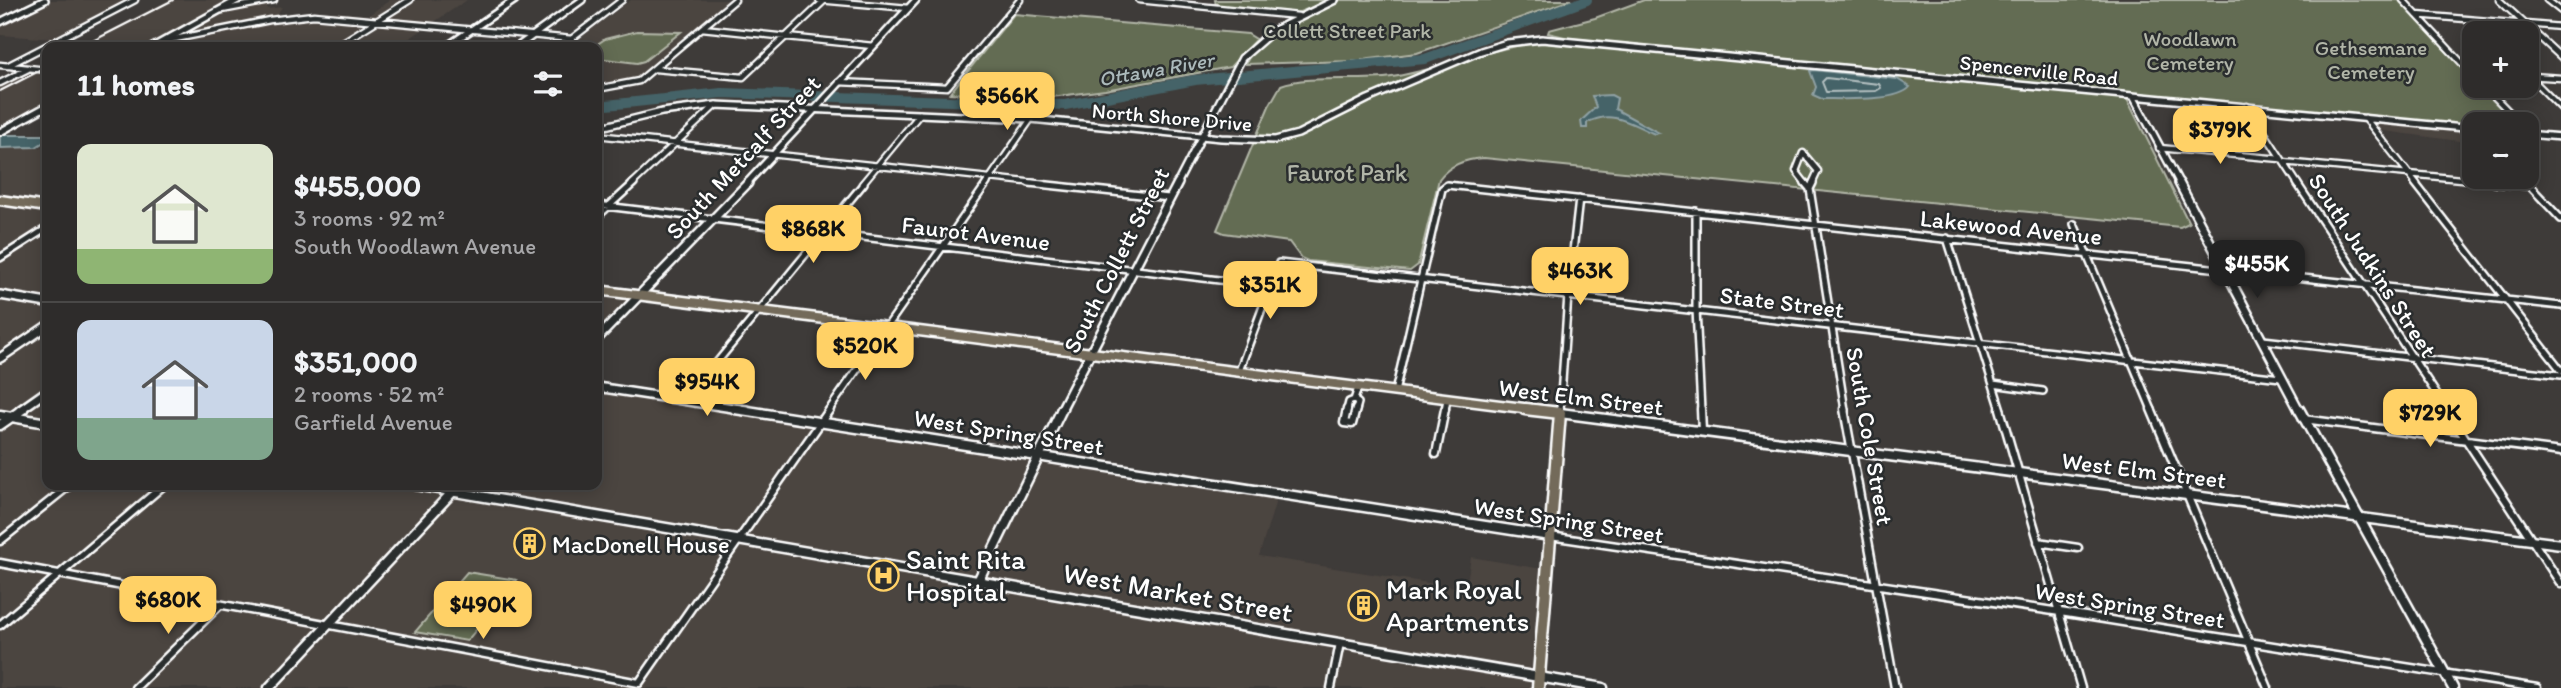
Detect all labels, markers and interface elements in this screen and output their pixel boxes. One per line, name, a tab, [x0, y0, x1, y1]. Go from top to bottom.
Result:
park label: Collett Street Park	[1263, 18, 1431, 43]
map controls	[2462, 21, 2539, 189]
button: +	[2462, 21, 2539, 98]
park label: Woodlawn Cemetery	[2143, 26, 2237, 75]
park label: Gethsemane Cemetery	[2315, 35, 2427, 84]
water label: Ottawa River	[1096, 46, 1218, 91]
street label: Spencerville Road	[1958, 49, 2120, 91]
icon: filters	[529, 65, 567, 103]
text: 11 homes	[77, 66, 195, 103]
street label: South Metcalf Street	[659, 69, 827, 245]
pin: $566K	[958, 72, 1056, 132]
text: $566K	[976, 81, 1038, 109]
street label: North Shore Drive	[1091, 98, 1253, 136]
pin: $379K	[2171, 106, 2269, 166]
button: −	[2462, 112, 2539, 189]
text: $379K	[2189, 115, 2251, 143]
park label: Faurot Park	[1287, 158, 1408, 187]
street label: South Collett Street	[1057, 162, 1175, 358]
text: $455,000	[294, 167, 421, 204]
street label: South Judkins Street	[2303, 167, 2443, 363]
icon: home	[133, 172, 217, 256]
street label: Lakewood Avenue	[1919, 203, 2103, 251]
text: 3 rooms · 92 m²	[294, 204, 445, 232]
pin: $868K	[764, 205, 862, 265]
street label: Faurot Avenue	[900, 210, 1052, 256]
text: $868K	[781, 214, 845, 242]
text: South Woodlawn Avenue	[294, 232, 536, 260]
pin: $455K	[2208, 240, 2306, 300]
pin: $463K	[1531, 247, 1629, 307]
text: $455K	[2225, 249, 2289, 277]
text: $463K	[1548, 256, 1612, 284]
pin: $351K	[1221, 262, 1319, 321]
text: $351K	[1239, 270, 1301, 298]
street label: State Street	[1718, 280, 1846, 324]
pin: $520K	[816, 322, 914, 382]
text: $520K	[833, 331, 897, 359]
text: $351,000	[294, 343, 418, 380]
street label: South Cole Street	[1840, 345, 1900, 527]
icon: home	[133, 348, 217, 432]
pin: $954K	[658, 358, 756, 418]
text: $954K	[675, 367, 739, 395]
street label: West Elm Street	[1497, 373, 1665, 421]
text: 2 rooms · 52 m²	[294, 380, 444, 408]
pin: $729K	[2381, 390, 2479, 449]
text: $729K	[2399, 398, 2461, 426]
street label: West Spring Street	[912, 403, 1106, 461]
text: Garfield Avenue	[294, 408, 453, 436]
street label: West Elm Street	[2060, 446, 2228, 494]
street label: West Spring Street	[1472, 491, 1666, 549]
building icon: MacDonell House	[512, 527, 546, 561]
place label: MacDonell House	[552, 530, 730, 559]
place label: Saint Rita Hospital	[906, 542, 1026, 608]
street label: West Market Street	[1061, 555, 1295, 629]
hospital icon: Saint Rita Hospital	[866, 558, 900, 592]
place label: Mark Royal Apartments	[1386, 572, 1529, 638]
pin: $680K	[119, 576, 217, 636]
street label: West Spring Street	[2033, 576, 2227, 634]
pin: $490K	[434, 582, 532, 641]
text: $680K	[135, 585, 201, 613]
building icon: Mark Royal Apartments	[1346, 588, 1380, 622]
text: $490K	[450, 590, 516, 618]

